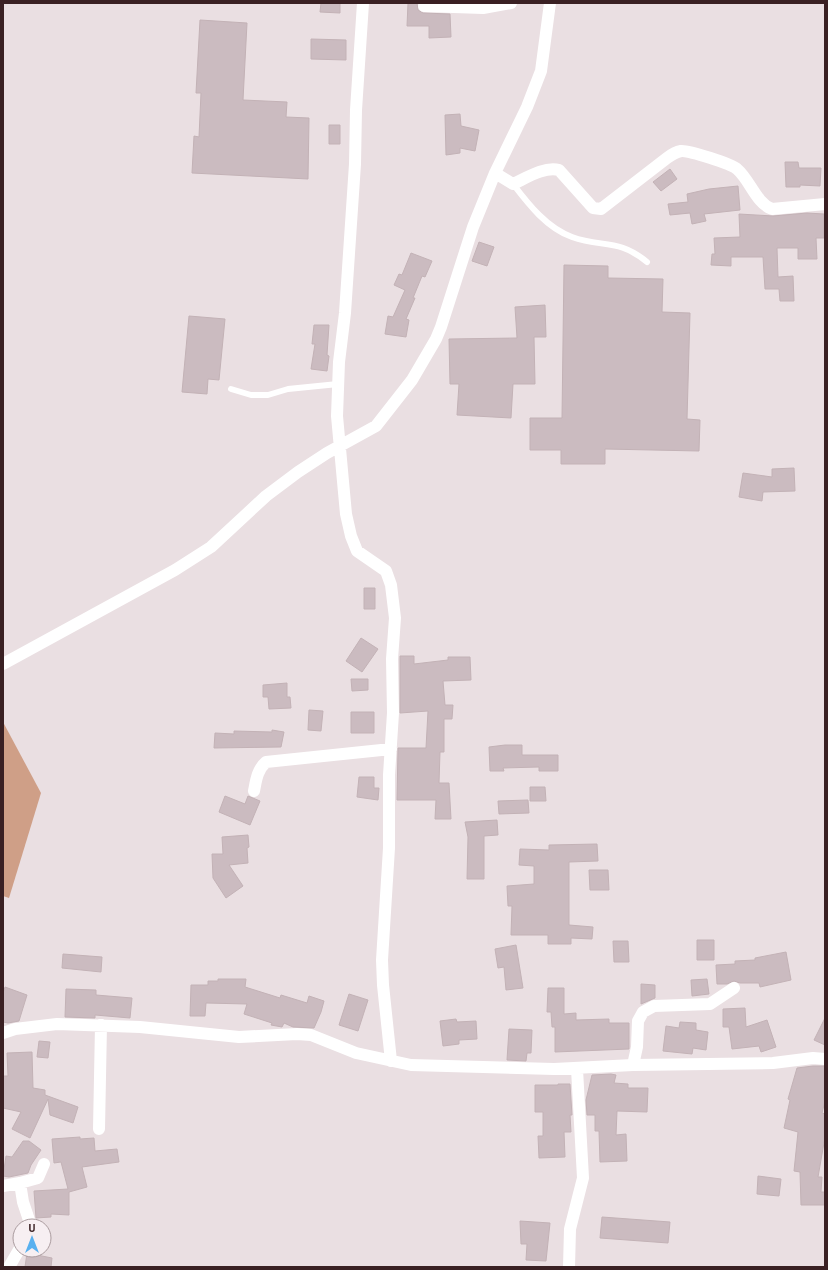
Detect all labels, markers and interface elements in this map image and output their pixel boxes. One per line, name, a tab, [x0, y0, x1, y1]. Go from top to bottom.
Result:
north arrow	[12, 1218, 52, 1258]
text: U	[29, 1221, 36, 1235]

